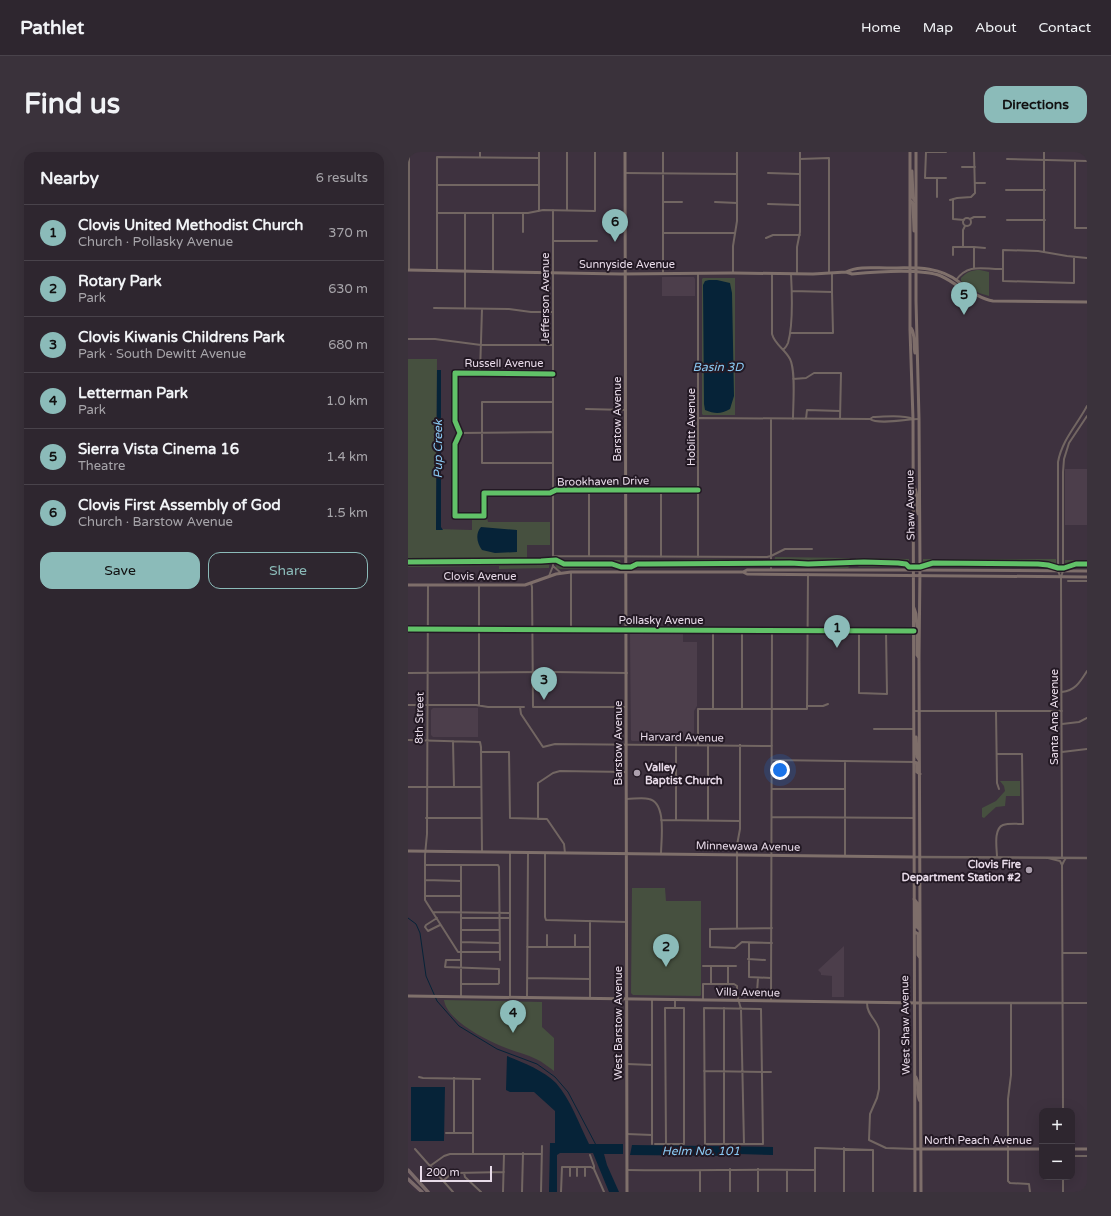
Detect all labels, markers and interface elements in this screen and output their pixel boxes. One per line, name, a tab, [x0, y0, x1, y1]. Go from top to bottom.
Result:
text: Pathlet	[20, 17, 84, 39]
text: Home	[861, 19, 901, 36]
text: Map	[923, 19, 953, 36]
text: About	[975, 19, 1017, 36]
text: Contact	[1039, 19, 1091, 36]
button: Directions	[984, 86, 1087, 123]
text: Find us	[24, 87, 120, 121]
text: Nearby	[40, 168, 99, 189]
text: 6 results	[316, 170, 368, 186]
pin: 6	[602, 209, 628, 242]
text: Clovis United Methodist Church	[78, 216, 303, 234]
text: 1	[49, 225, 57, 241]
text: 370 m	[328, 225, 368, 241]
text: Church · Pollasky Avenue	[78, 234, 233, 250]
street label: Jefferson Avenue	[539, 253, 552, 343]
street label: Sunnyside Avenue	[579, 258, 675, 271]
text: Rotary Park	[78, 272, 162, 290]
text: 2	[49, 281, 57, 297]
text: 630 m	[328, 281, 368, 297]
pin: 5	[951, 282, 977, 315]
text: Park	[78, 290, 106, 306]
text: Clovis Kiwanis Childrens Park	[78, 328, 285, 346]
text: 3	[49, 337, 57, 353]
text: 680 m	[328, 337, 368, 353]
text: Park · South Dewitt Avenue	[78, 346, 246, 362]
street label: Russell Avenue	[464, 357, 544, 370]
water label: Basin 3D	[693, 360, 744, 374]
street label: Barstow Avenue	[611, 377, 624, 461]
text: Letterman Park	[78, 384, 188, 402]
street label: Hoblitt Avenue	[685, 388, 698, 466]
text: 4	[49, 393, 57, 409]
text: 1.0 km	[326, 393, 368, 409]
text: Park	[78, 402, 106, 418]
water label: Pup Creek	[431, 418, 445, 478]
text: Sierra Vista Cinema 16	[78, 440, 239, 458]
text: 5	[49, 449, 57, 465]
text: 1.4 km	[326, 449, 368, 465]
text: Theatre	[78, 458, 125, 474]
street label: Shaw Avenue	[903, 470, 918, 540]
street label: Brookhaven Drive	[557, 474, 649, 489]
text: Clovis First Assembly of God	[78, 496, 281, 514]
text: 6	[49, 505, 57, 521]
text: 1.5 km	[326, 505, 368, 521]
text: Church · Barstow Avenue	[78, 514, 233, 530]
button: Save	[40, 552, 200, 589]
button: Share	[208, 552, 368, 589]
street label: Clovis Avenue	[443, 570, 517, 583]
street label: Pollasky Avenue	[619, 614, 704, 627]
pin: 1	[824, 615, 850, 648]
pin: 3	[531, 667, 557, 700]
street label: Santa Ana Avenue	[1048, 669, 1061, 765]
street label: 8th Street	[413, 692, 426, 744]
street label: Barstow Avenue	[612, 701, 625, 785]
street label: Harvard Avenue	[640, 730, 724, 745]
your location	[770, 760, 790, 780]
place label: Valley Baptist Church	[645, 761, 723, 788]
marker: Valley Baptist Church	[632, 768, 642, 778]
street label: Minnewawa Avenue	[696, 839, 800, 854]
place label: Clovis Fire Department Station #2	[902, 858, 1022, 885]
marker: Clovis Fire Department Station #2	[1024, 865, 1034, 875]
pin: 2	[653, 934, 679, 967]
street label: West Barstow Avenue	[612, 966, 625, 1080]
street label: West Shaw Avenue	[898, 975, 913, 1075]
street label: Villa Avenue	[716, 985, 780, 1000]
pin: 4	[500, 1000, 526, 1033]
map controls	[1039, 1108, 1075, 1180]
button: +	[1039, 1108, 1075, 1144]
street label: North Peach Avenue	[924, 1134, 1032, 1147]
water label: Helm No. 101	[662, 1144, 740, 1158]
button: −	[1039, 1144, 1075, 1180]
scale bar	[420, 1164, 492, 1183]
text: 200 m	[426, 1166, 460, 1179]

